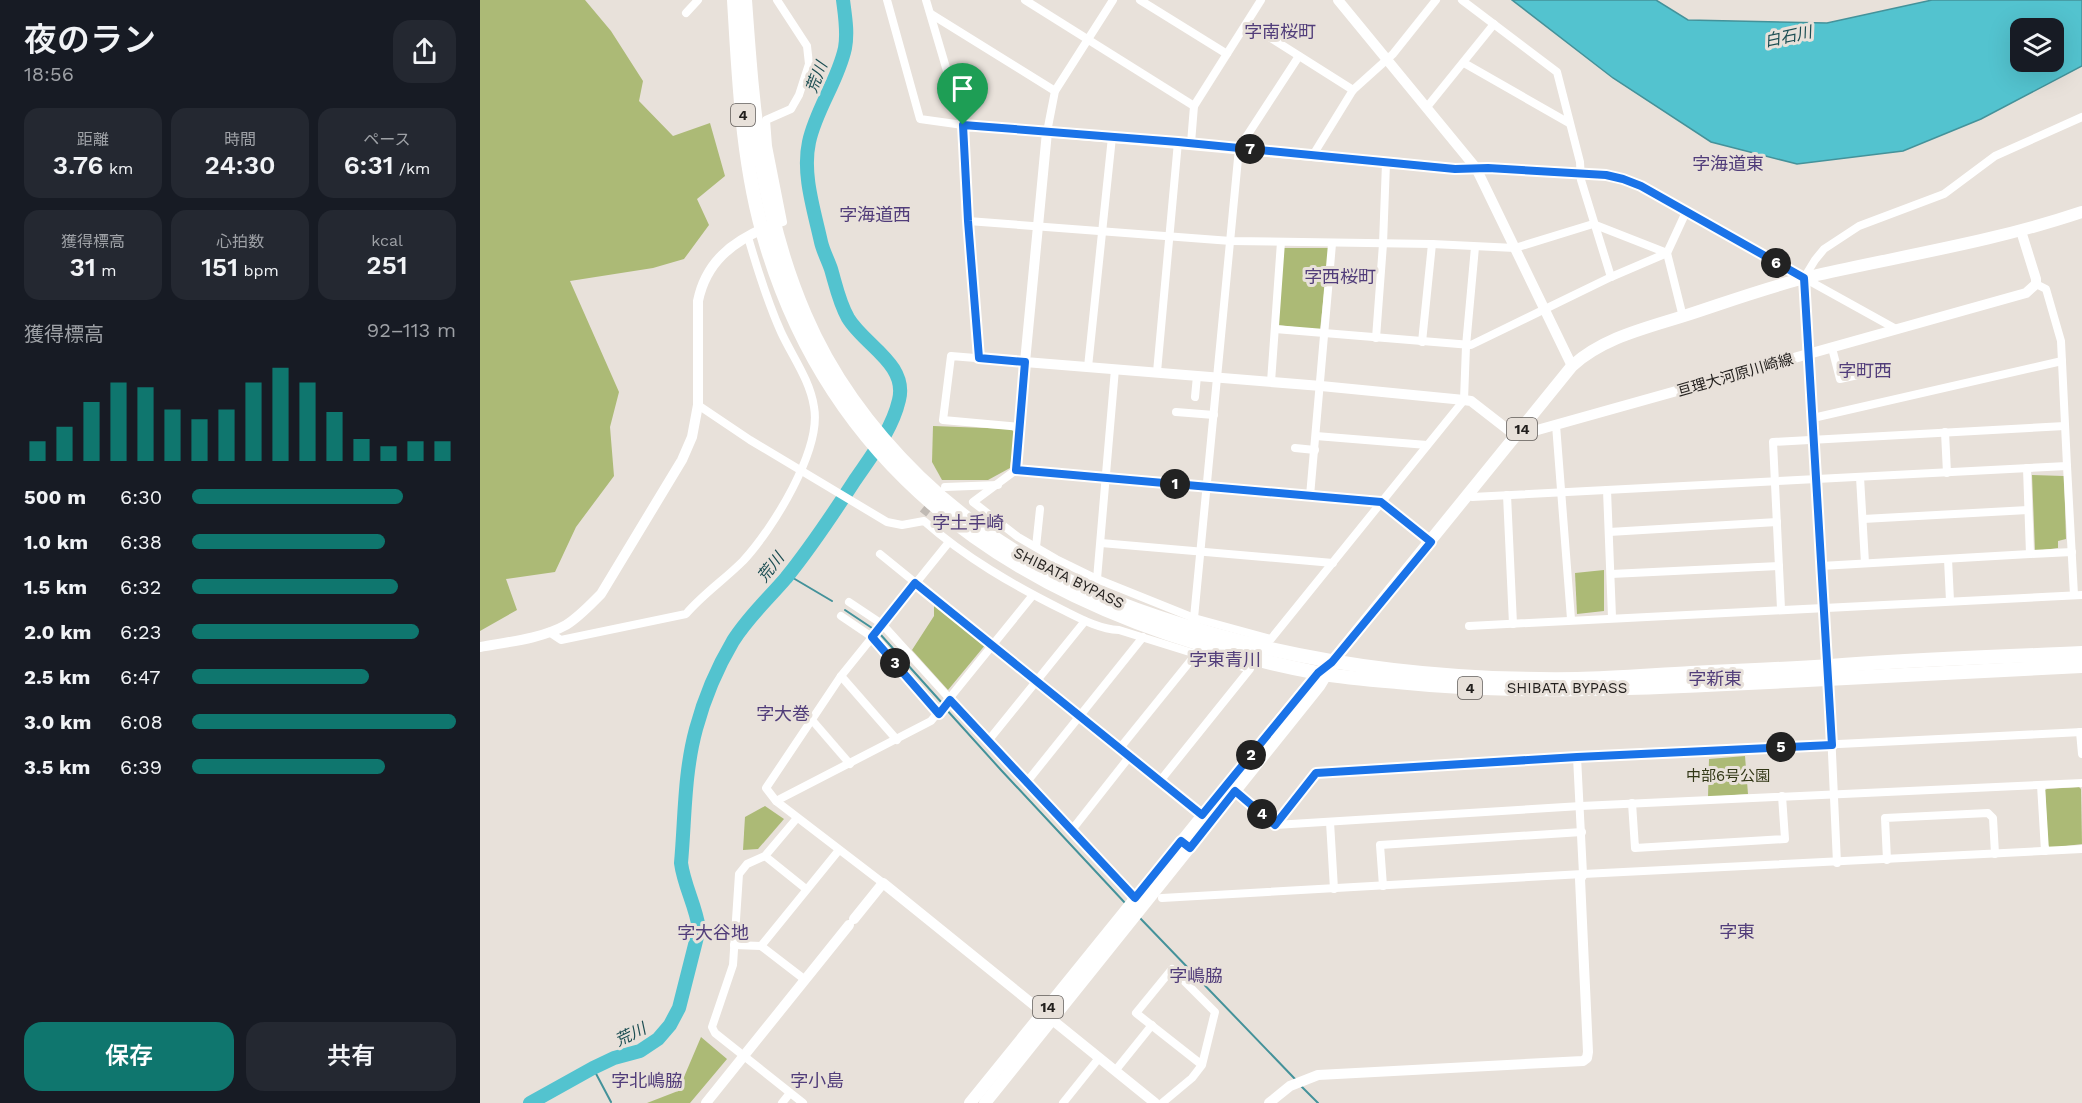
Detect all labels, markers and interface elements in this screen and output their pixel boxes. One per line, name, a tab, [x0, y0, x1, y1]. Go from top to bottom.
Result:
map controls	[2010, 18, 2064, 72]
button: layers	[2010, 18, 2064, 72]
text: 夜のラン	[24, 20, 156, 59]
button: share	[393, 20, 456, 83]
district label: 字南桜町	[1244, 21, 1316, 42]
water label: 白石川	[1763, 22, 1816, 51]
water label: 荒川	[802, 57, 832, 96]
text: 18:56	[24, 62, 74, 86]
pin	[937, 63, 988, 125]
icon: arrive	[946, 72, 979, 105]
road number: 4	[731, 104, 755, 126]
text: 距離	[77, 130, 109, 149]
text: 時間	[224, 130, 256, 149]
text: ペース	[363, 130, 411, 149]
pin: 7	[1235, 134, 1265, 164]
text: 7	[1245, 139, 1255, 158]
text: 3.76	[53, 150, 103, 180]
text: 24:30	[205, 150, 276, 180]
text: 6:31	[344, 150, 394, 180]
district label: 字海道東	[1692, 153, 1764, 174]
text: km	[103, 159, 133, 178]
text: /km	[394, 159, 430, 178]
district label: 字海道西	[839, 204, 911, 225]
text: kcal	[371, 231, 403, 250]
text: 獲得標高	[61, 232, 125, 251]
text: 心拍数	[216, 232, 264, 251]
pin: 6	[1761, 248, 1791, 278]
text: 251	[366, 250, 408, 280]
text: 31	[70, 252, 96, 282]
text: 151	[201, 252, 238, 282]
text: 6	[1771, 253, 1781, 272]
text: m	[96, 261, 116, 280]
text: bpm	[238, 261, 279, 280]
district label: 字西桜町	[1304, 266, 1376, 287]
text: 92–113 m	[367, 318, 456, 342]
text: 獲得標高	[24, 322, 104, 346]
street label: 亘理大河原川崎線	[1675, 350, 1795, 400]
district label: 字町西	[1838, 360, 1892, 381]
road number: 14	[1507, 418, 1537, 440]
pin: 1	[1160, 469, 1190, 499]
text: 1	[1172, 474, 1178, 493]
text: 500 m	[24, 485, 86, 509]
text: 6:30	[120, 485, 162, 509]
district label: 字土手崎	[932, 512, 1004, 533]
text: 1.0 km	[24, 530, 88, 554]
text: 6:38	[120, 530, 162, 554]
street label: SHIBATA BYPASS	[1011, 543, 1127, 613]
water label: 荒川	[753, 547, 789, 586]
text: 1.5 km	[24, 575, 87, 599]
text: 6:32	[120, 575, 161, 599]
text: 2.0 km	[24, 620, 91, 644]
text: 6:23	[120, 620, 161, 644]
pin: 3	[880, 648, 910, 678]
district label: 字東青川	[1189, 649, 1261, 670]
text: 3	[890, 653, 900, 672]
text: 2.5 km	[24, 665, 90, 689]
text: 6:47	[120, 665, 161, 689]
district label: 字新東	[1688, 668, 1742, 689]
road number: 4	[1458, 677, 1482, 699]
street label: SHIBATA BYPASS	[1507, 679, 1627, 697]
district label: 字大巻	[756, 703, 810, 724]
text: 3.0 km	[24, 710, 91, 734]
text: 6:08	[120, 710, 163, 734]
pin: 5	[1766, 732, 1796, 762]
text: 5	[1776, 737, 1786, 756]
pin: 2	[1236, 740, 1266, 770]
text: 2	[1246, 745, 1256, 764]
text: 3.5 km	[24, 755, 90, 779]
text: 6:39	[120, 755, 162, 779]
park label: 中部6号公園	[1686, 767, 1770, 785]
pin: 4	[1247, 799, 1277, 829]
text: 4	[1257, 804, 1267, 823]
district label: 字東	[1719, 921, 1755, 942]
district label: 字大谷地	[677, 922, 749, 943]
district label: 字嶋脇	[1169, 965, 1223, 986]
road number: 14	[1033, 996, 1063, 1018]
water label: 荒川	[612, 1018, 651, 1050]
button: 保存	[24, 1022, 234, 1091]
button: 共有	[246, 1022, 456, 1091]
district label: 字北嶋脇	[611, 1070, 683, 1091]
district label: 字小島	[790, 1070, 844, 1091]

